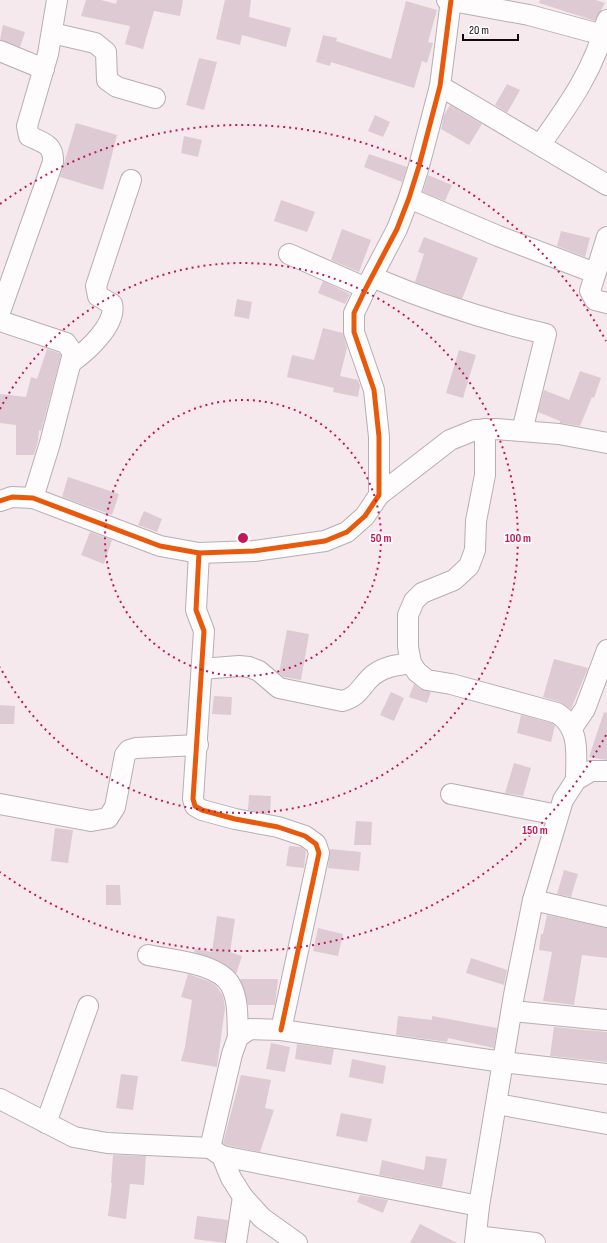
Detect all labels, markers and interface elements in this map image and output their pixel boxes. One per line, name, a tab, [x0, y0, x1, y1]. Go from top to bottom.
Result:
scale bar	[463, 16, 518, 42]
text: 20 m	[469, 23, 489, 38]
centre of rings	[236, 531, 250, 545]
text: 50 m	[371, 531, 391, 546]
text: 100 m	[505, 531, 531, 546]
text: 150 m	[522, 823, 548, 838]

